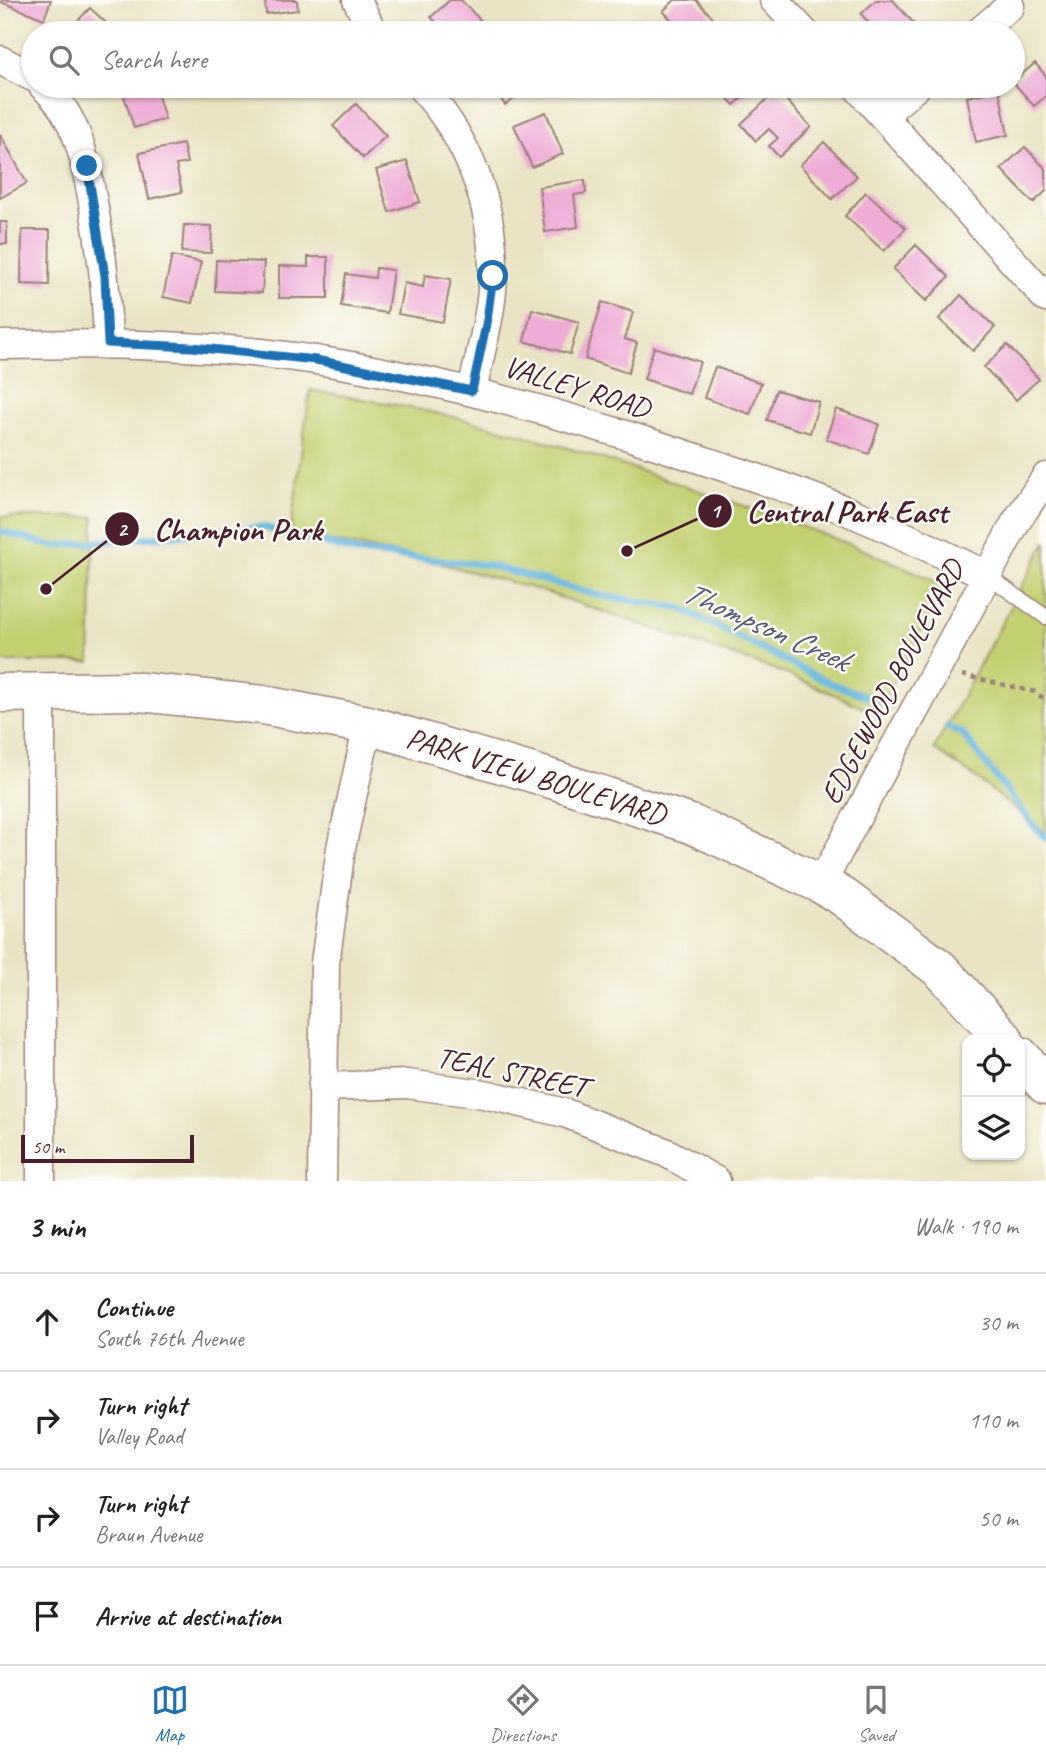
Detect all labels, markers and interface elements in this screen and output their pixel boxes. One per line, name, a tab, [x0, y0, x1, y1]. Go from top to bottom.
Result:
search box	[21, 21, 1025, 98]
icon: search	[45, 41, 83, 79]
text: Search here	[101, 43, 207, 76]
route end	[71, 150, 102, 181]
route start	[477, 260, 508, 291]
street label: VALLEY ROAD	[500, 347, 657, 428]
callout: Central Park East	[698, 485, 962, 538]
text: Central Park East	[747, 491, 951, 532]
text: 1	[710, 498, 722, 524]
callout: Champion Park	[105, 502, 336, 555]
text: Champion Park	[154, 509, 325, 550]
text: 2	[117, 516, 129, 542]
street label: EDGEWOOD BOULEVARD	[812, 551, 974, 810]
water label: Thompson Creek	[677, 571, 860, 683]
street label: PARK VIEW BOULEVARD	[402, 719, 673, 834]
map controls	[962, 1034, 1025, 1160]
button: locate	[962, 1034, 1025, 1097]
street label: TEAL STREET	[433, 1038, 598, 1108]
button: layers	[962, 1097, 1025, 1160]
scale bar	[21, 1132, 194, 1164]
text: 50 m	[32, 1135, 64, 1159]
text: 3 min	[28, 1208, 85, 1246]
text: Walk · 190 m	[914, 1212, 1018, 1241]
text: Continue	[95, 1291, 173, 1324]
icon: ahead	[28, 1303, 66, 1341]
text: 30 m	[979, 1308, 1018, 1337]
text: South 76th Avenue	[95, 1324, 244, 1353]
text: Turn right	[95, 1389, 186, 1422]
icon: right	[28, 1401, 66, 1439]
text: 110 m	[969, 1406, 1018, 1435]
text: Valley Road	[95, 1422, 183, 1451]
text: Turn right	[95, 1487, 186, 1520]
icon: right	[28, 1499, 66, 1537]
text: 50 m	[979, 1504, 1018, 1533]
text: Braun Avenue	[95, 1520, 202, 1549]
icon: arrive	[28, 1597, 66, 1635]
text: Arrive at destination	[95, 1600, 281, 1633]
tab: Map	[151, 1681, 189, 1747]
tab: Directions	[490, 1681, 556, 1747]
tab: Saved	[857, 1681, 895, 1747]

